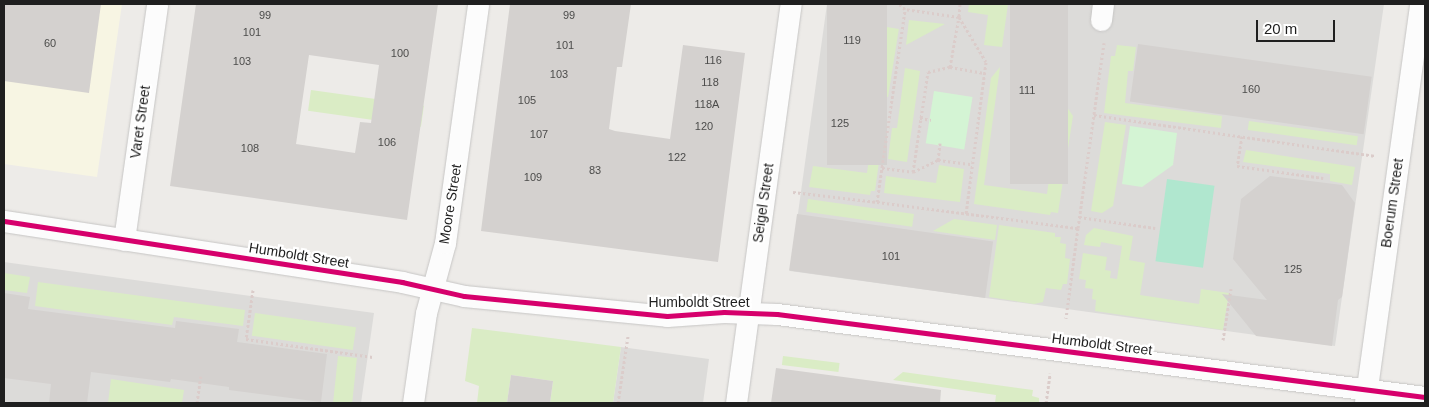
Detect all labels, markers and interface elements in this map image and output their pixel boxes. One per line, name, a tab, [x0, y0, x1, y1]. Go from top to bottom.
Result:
house number: 99	[259, 8, 271, 22]
house number: 99	[563, 8, 575, 22]
scale bar	[1259, 10, 1338, 42]
text: 20 m	[1264, 20, 1297, 37]
house number: 101	[243, 25, 261, 39]
house number: 119	[843, 33, 861, 47]
house number: 60	[44, 36, 56, 50]
house number: 101	[556, 38, 574, 52]
house number: 100	[391, 46, 409, 60]
house number: 116	[704, 53, 722, 67]
house number: 103	[233, 54, 251, 68]
house number: 103	[550, 67, 568, 81]
house number: 118	[701, 75, 719, 89]
house number: 160	[1242, 82, 1260, 96]
house number: 111	[1019, 83, 1035, 97]
street label: Varet Street	[127, 84, 153, 160]
house number: 105	[518, 93, 536, 107]
house number: 118A	[695, 97, 719, 111]
house number: 125	[831, 116, 849, 130]
house number: 120	[695, 119, 713, 133]
house number: 107	[530, 127, 548, 141]
house number: 106	[378, 135, 396, 149]
house number: 108	[241, 141, 259, 155]
house number: 122	[668, 150, 686, 164]
street label: Boerum Street	[1377, 157, 1407, 249]
street label: Seigel Street	[749, 162, 777, 244]
street label: Moore Street	[435, 163, 465, 245]
house number: 83	[589, 163, 601, 177]
house number: 109	[524, 170, 542, 184]
street label: Humboldt Street	[248, 239, 350, 271]
house number: 101	[882, 249, 900, 263]
house number: 125	[1284, 262, 1302, 276]
street label: Humboldt Street	[648, 294, 750, 310]
street label: Humboldt Street	[1051, 329, 1153, 359]

